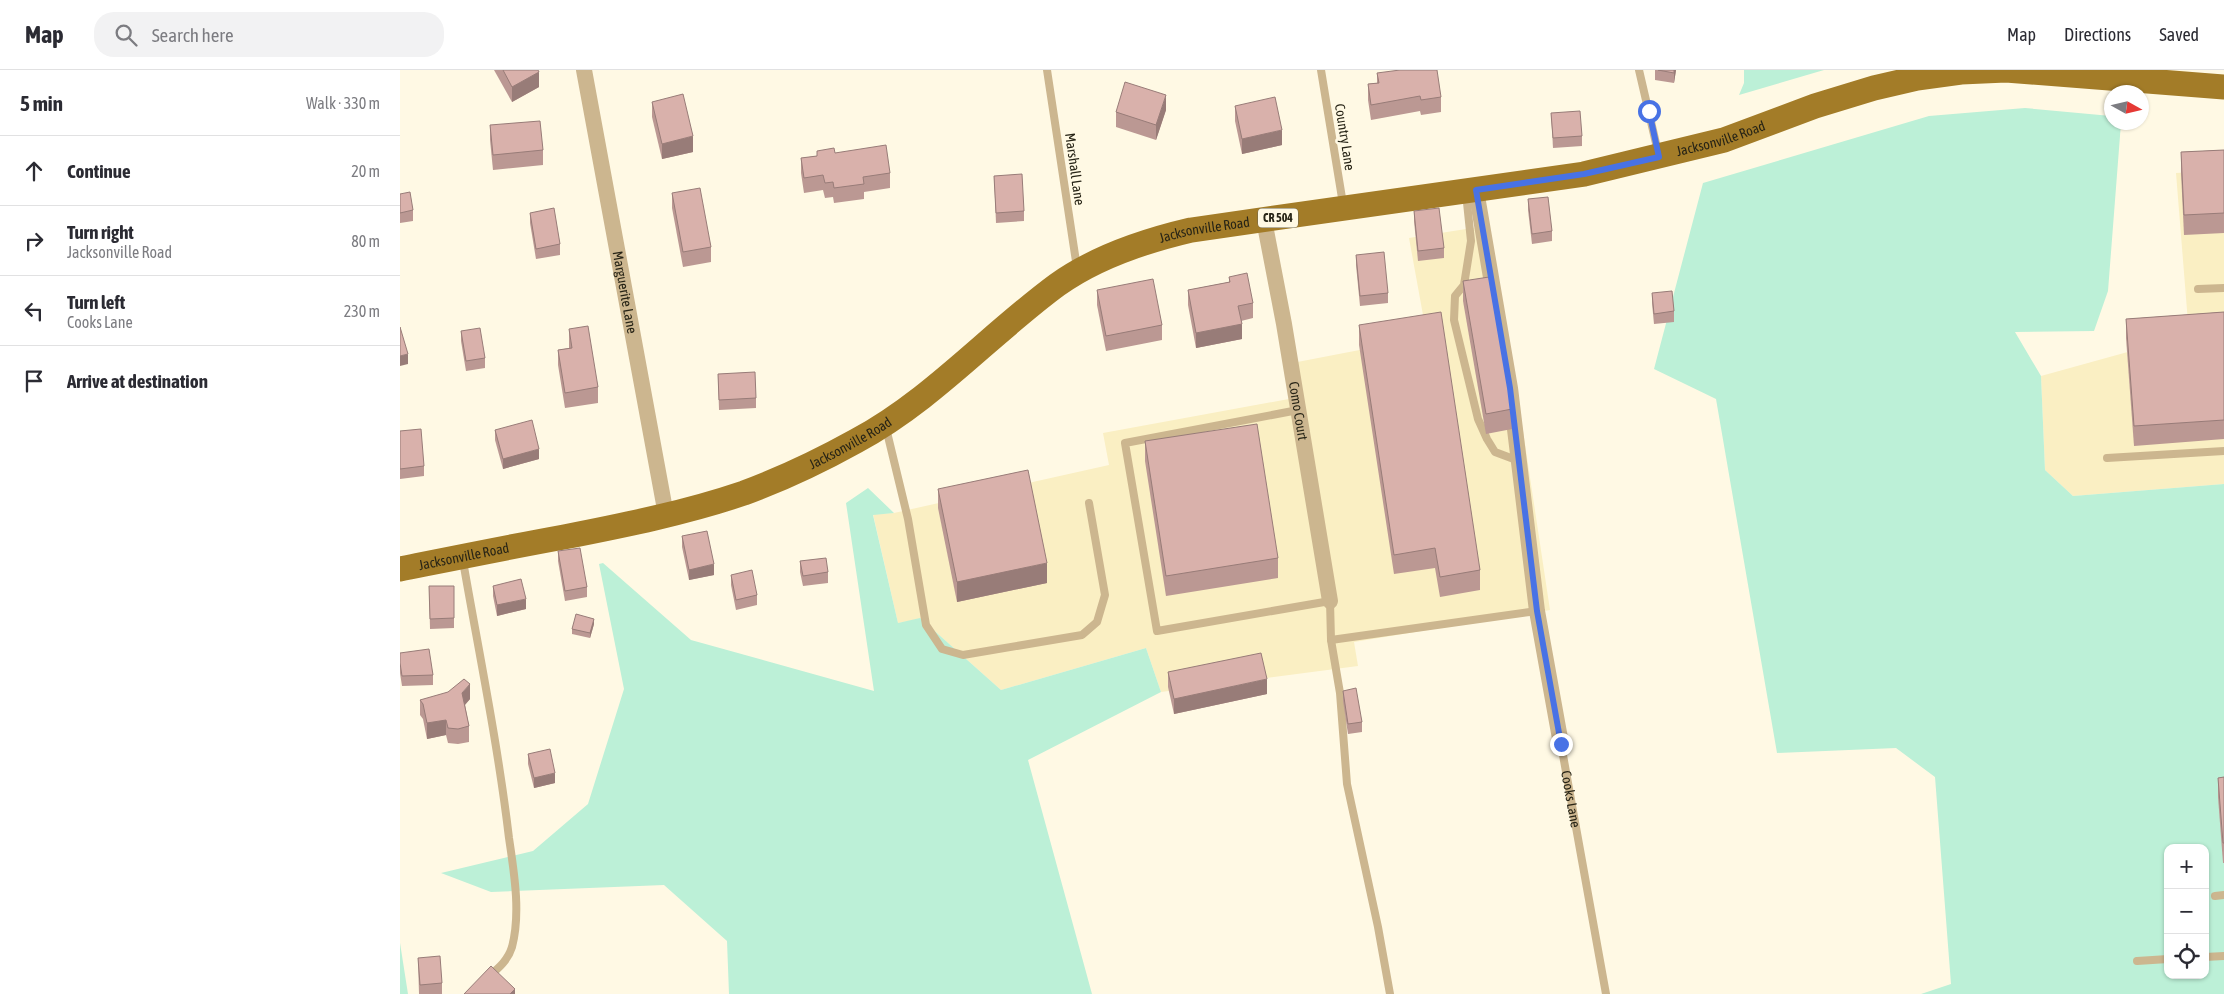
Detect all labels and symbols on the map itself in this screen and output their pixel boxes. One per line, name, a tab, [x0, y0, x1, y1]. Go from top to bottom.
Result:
north arrow	[2104, 85, 2149, 130]
route start	[1638, 100, 1661, 123]
street label: Country Lane	[1332, 102, 1358, 172]
street label: Jacksonville Road	[1675, 117, 1767, 159]
street label: Marshall Lane	[1062, 132, 1088, 206]
road number: CR 504	[1258, 208, 1298, 228]
street label: Jacksonville Road	[1157, 214, 1251, 246]
street label: Marguerite Lane	[610, 250, 640, 335]
street label: Como Court	[1286, 380, 1311, 441]
street label: Jacksonville Road	[806, 414, 895, 472]
street label: Jacksonville Road	[417, 540, 510, 573]
route end	[1550, 733, 1573, 756]
street label: Cooks Lane	[1558, 769, 1584, 829]

